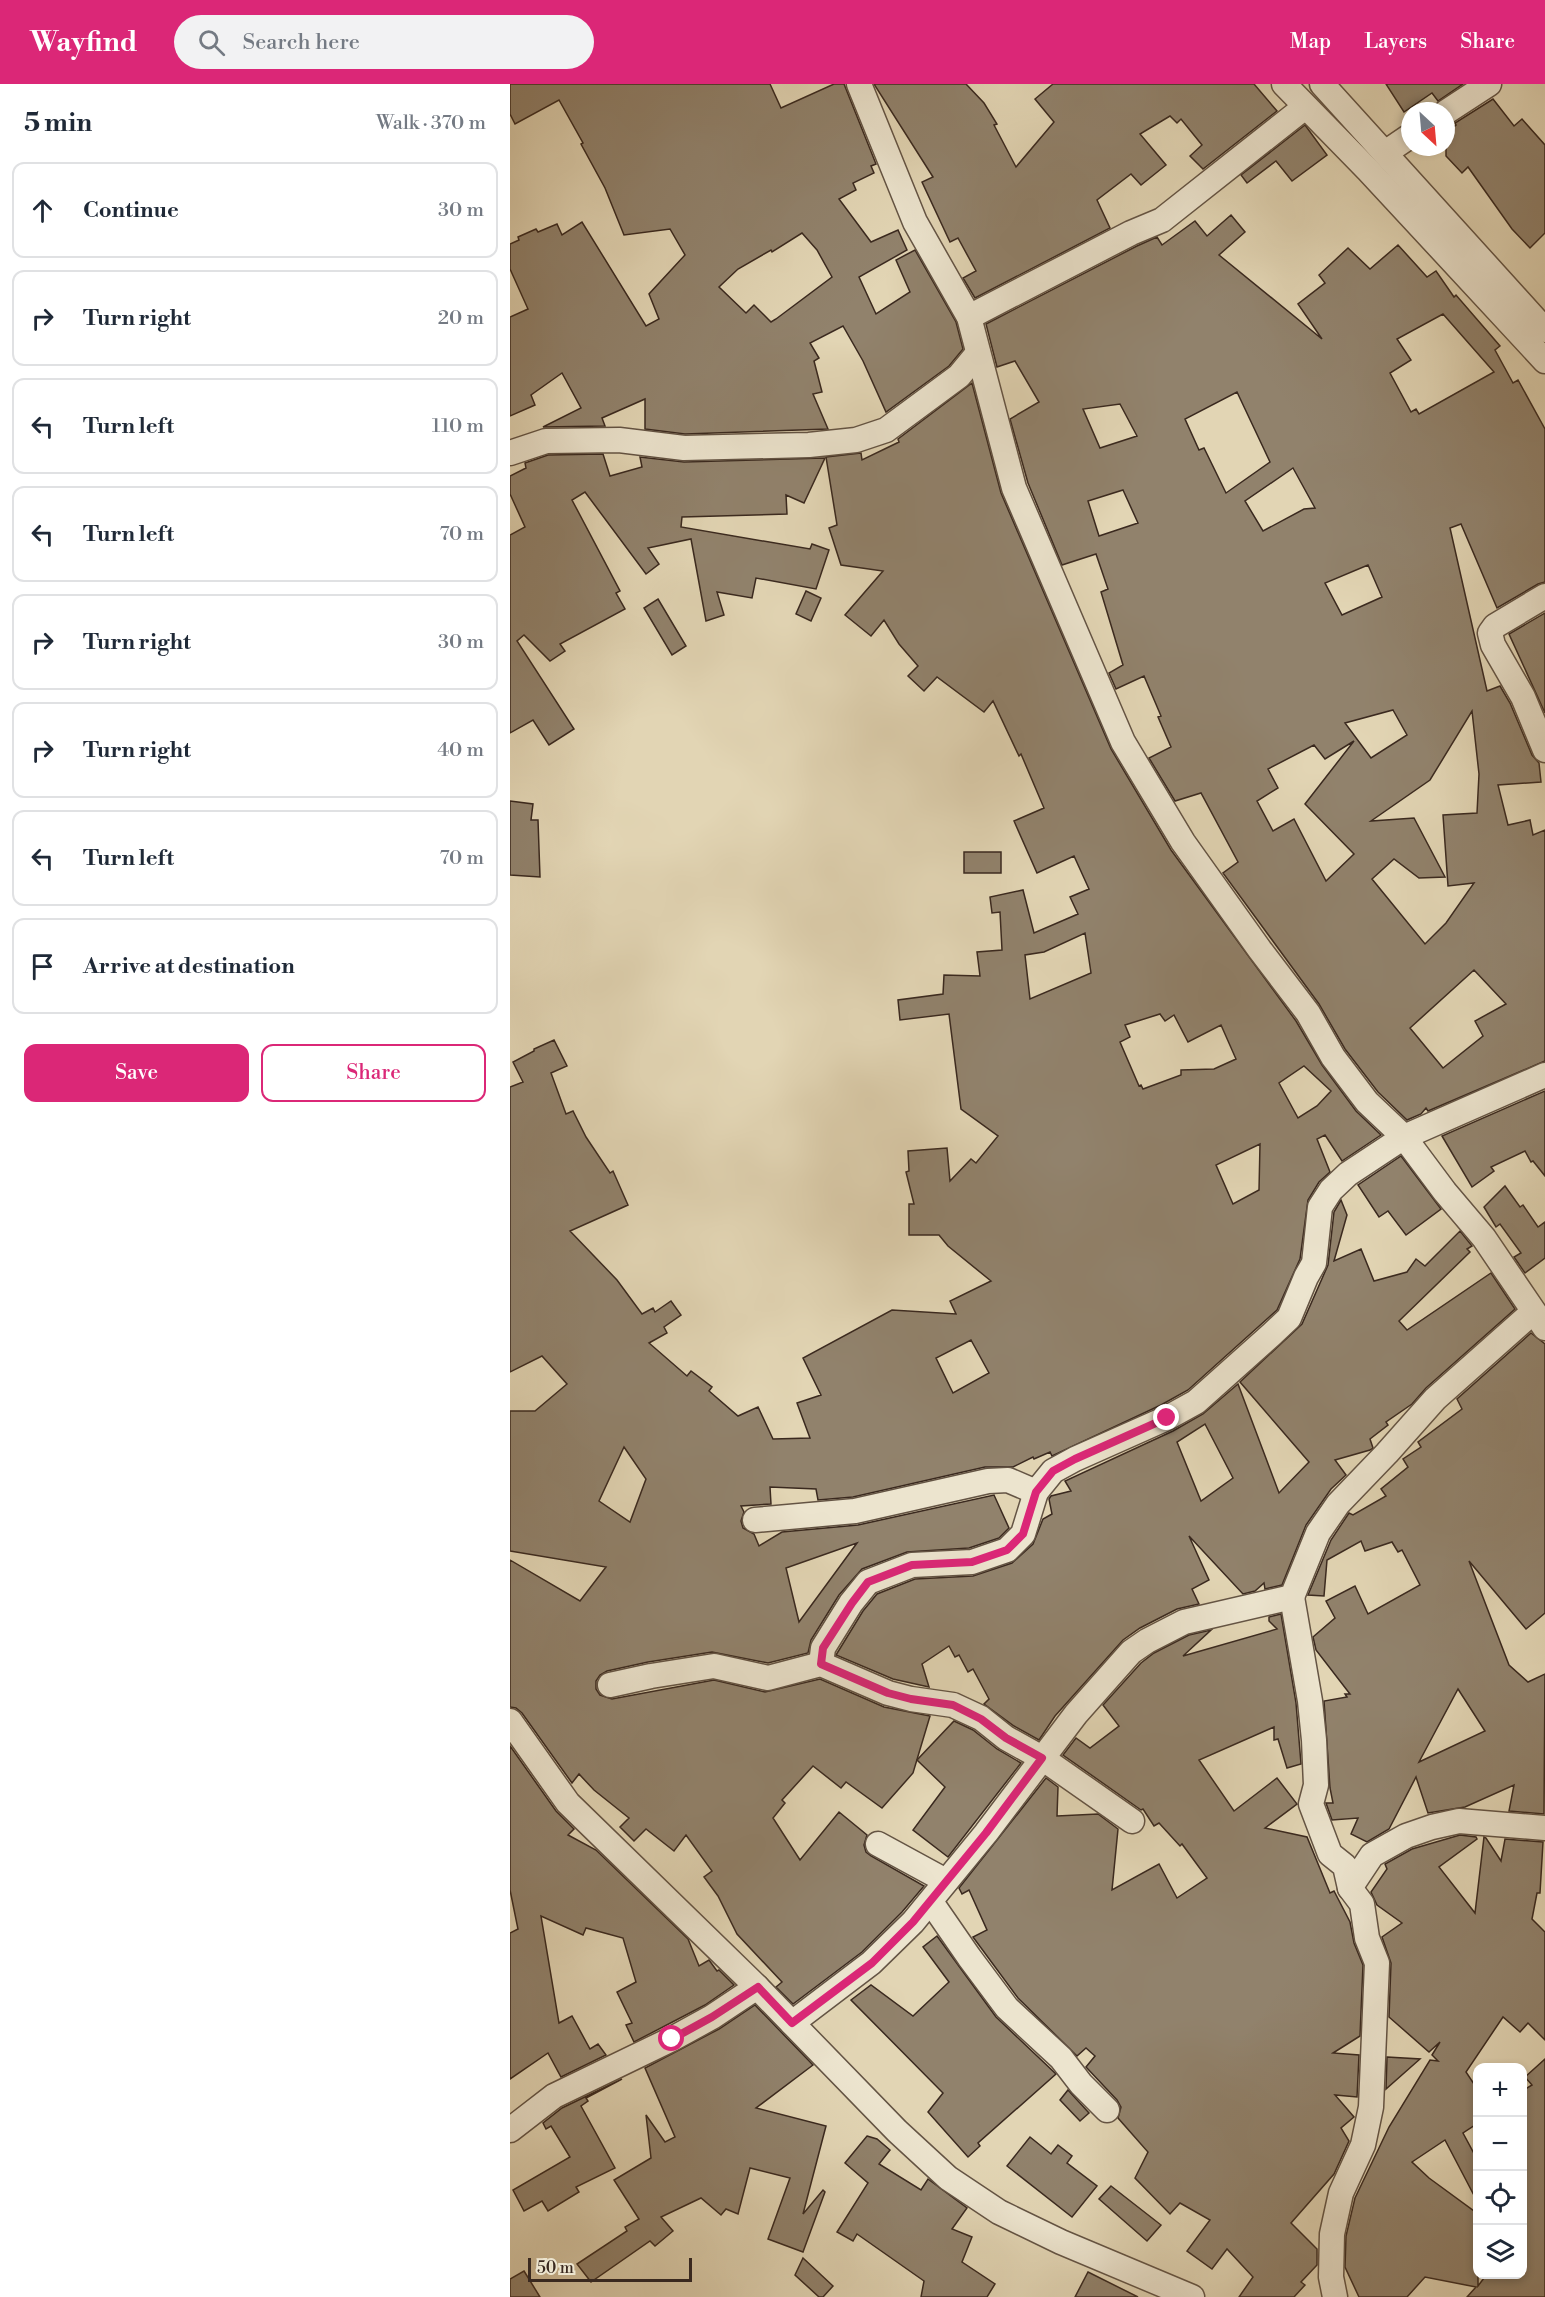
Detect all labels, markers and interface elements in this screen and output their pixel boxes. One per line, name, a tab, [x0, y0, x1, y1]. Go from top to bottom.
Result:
search box	[174, 15, 594, 69]
text: Wayfind	[30, 25, 138, 60]
icon: search	[195, 26, 228, 59]
text: Search here	[243, 29, 360, 56]
text: Map	[1290, 29, 1331, 55]
text: Layers	[1364, 29, 1427, 55]
text: Share	[1460, 29, 1515, 55]
north arrow	[1401, 102, 1455, 156]
text: 5 min	[24, 107, 92, 139]
text: Walk · 370 m	[376, 111, 486, 136]
icon: ahead	[26, 194, 59, 227]
text: Continue	[83, 197, 179, 224]
text: 30 m	[438, 198, 484, 223]
icon: right	[26, 302, 59, 335]
text: Turn right	[83, 305, 191, 332]
text: 20 m	[438, 306, 484, 331]
icon: left	[26, 410, 59, 443]
text: Turn left	[83, 413, 174, 440]
text: 110 m	[432, 414, 484, 439]
icon: left	[26, 518, 59, 551]
text: Turn left	[83, 521, 174, 548]
text: 70 m	[440, 522, 484, 547]
icon: right	[26, 626, 59, 659]
text: Turn right	[83, 629, 191, 656]
text: 30 m	[438, 630, 484, 655]
icon: right	[26, 734, 59, 767]
text: Turn right	[83, 737, 191, 764]
text: 40 m	[437, 738, 484, 763]
icon: left	[26, 842, 59, 875]
text: Turn left	[83, 845, 174, 872]
text: 70 m	[440, 846, 484, 871]
icon: arrive	[26, 950, 59, 983]
text: Arrive at destination	[83, 953, 295, 980]
button: Save	[24, 1044, 249, 1102]
button: Share	[261, 1044, 486, 1102]
route end	[1153, 1404, 1179, 1430]
route start	[658, 2025, 684, 2051]
map controls	[1473, 2063, 1527, 2279]
button: +	[1473, 2063, 1527, 2117]
button: −	[1473, 2117, 1527, 2171]
button: locate	[1473, 2171, 1527, 2225]
button: layers	[1473, 2225, 1527, 2279]
scale bar	[528, 2255, 692, 2282]
text: 50 m	[537, 2258, 574, 2278]

